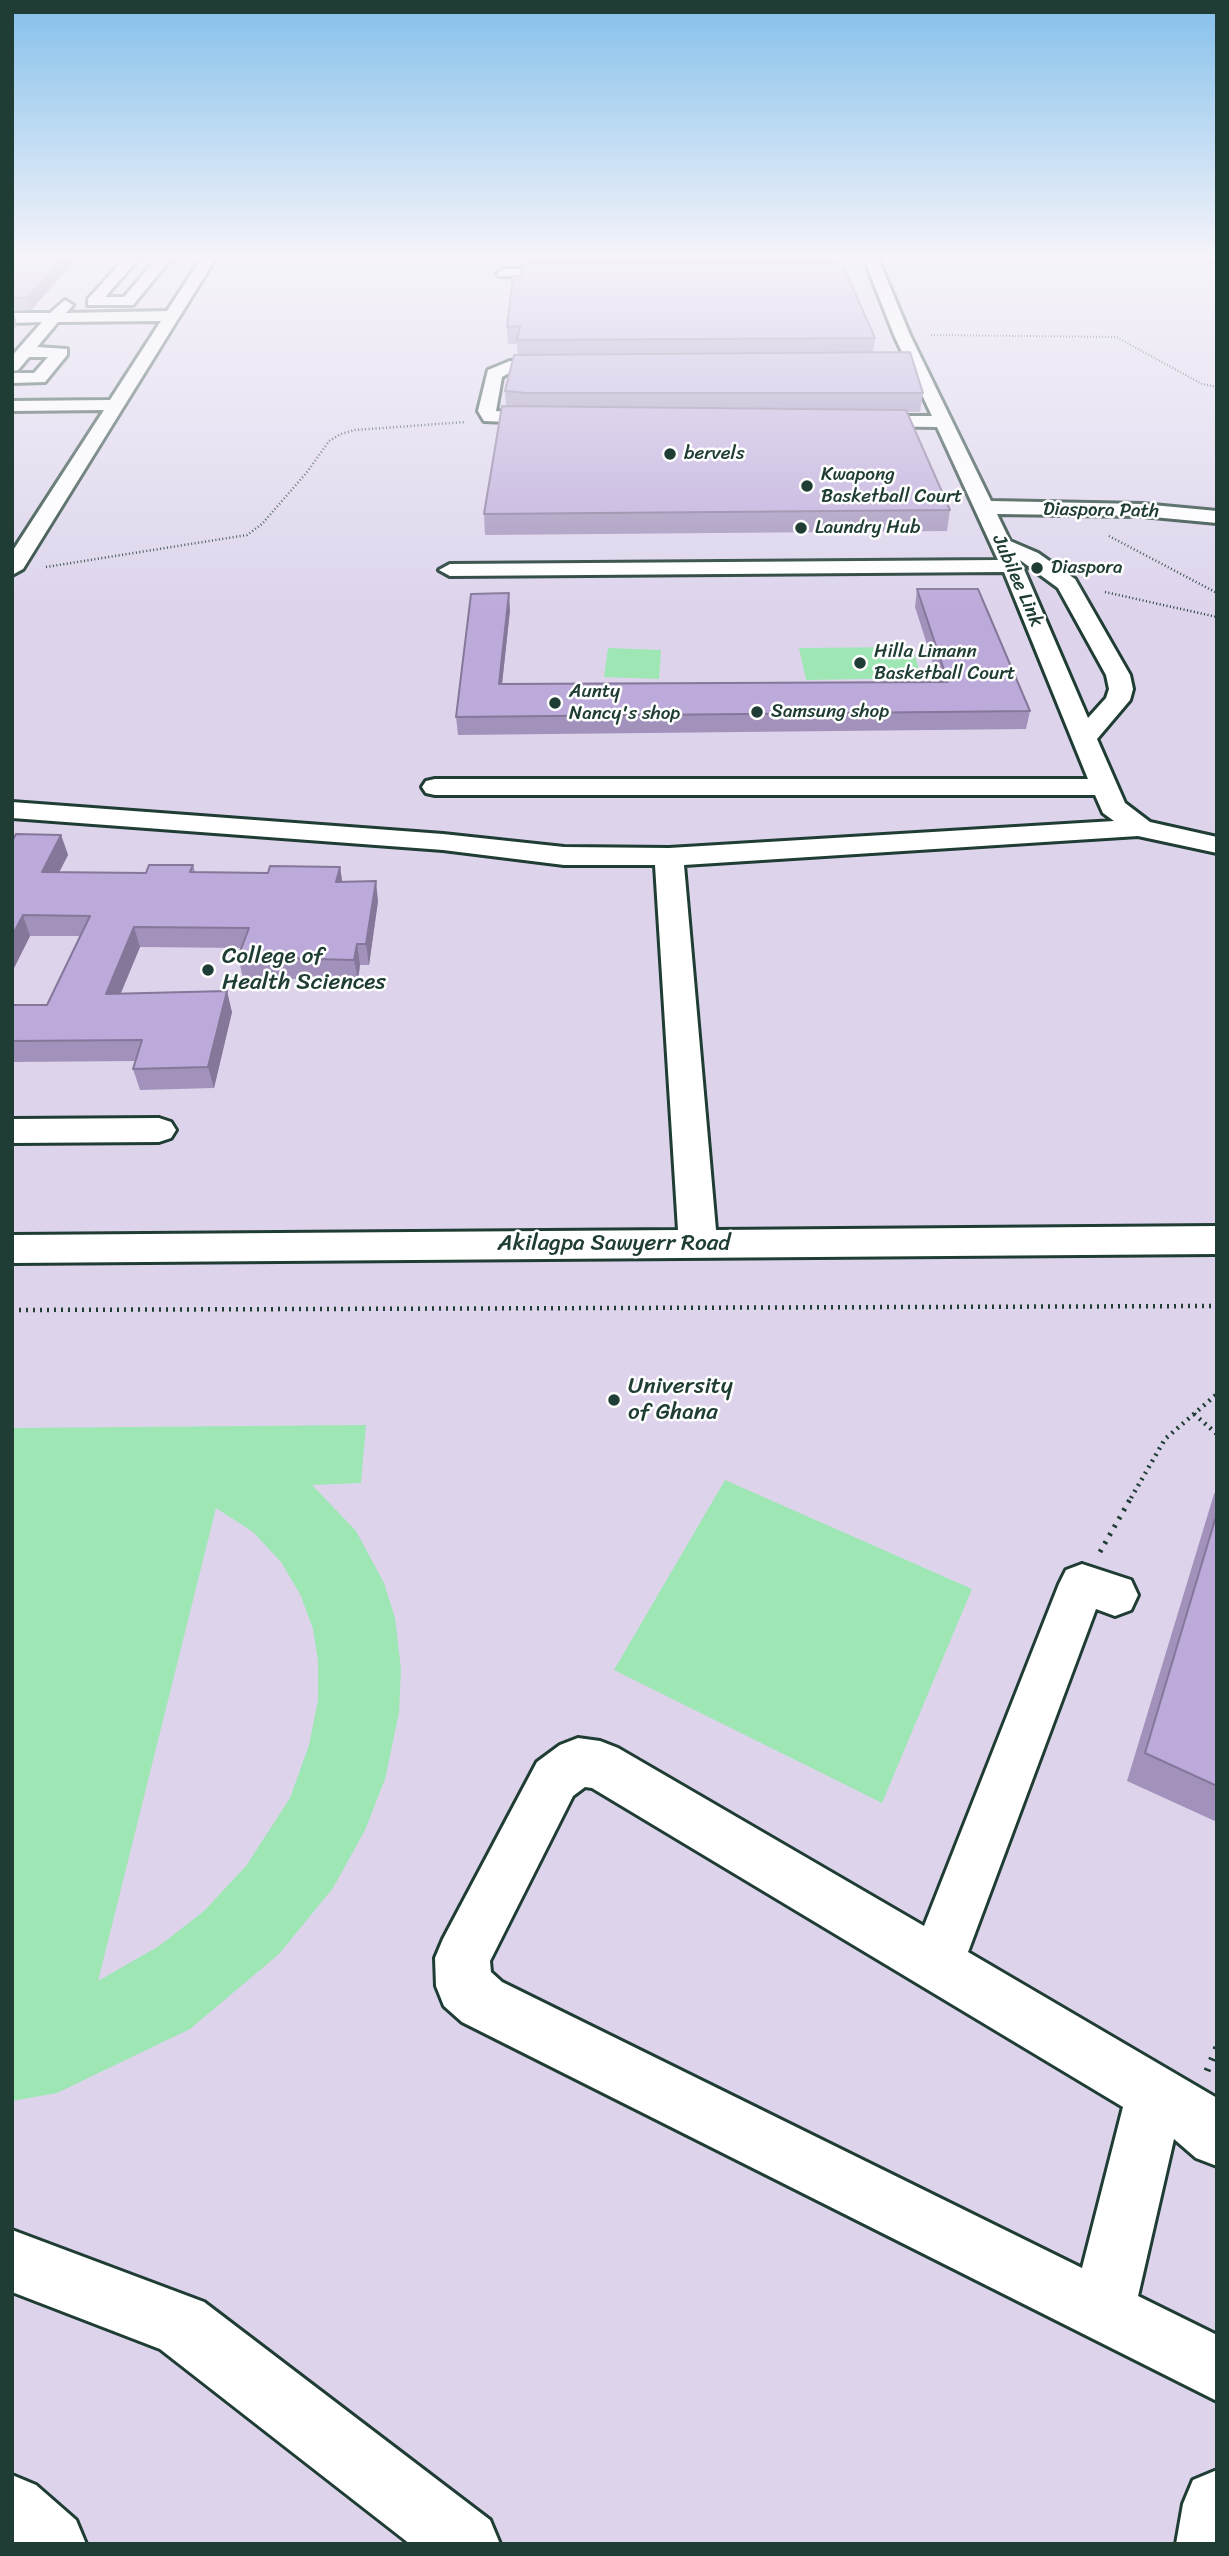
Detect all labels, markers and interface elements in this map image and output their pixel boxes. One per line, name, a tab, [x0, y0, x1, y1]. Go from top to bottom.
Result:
place label: bervels	[684, 443, 745, 465]
marker: bervels	[662, 446, 678, 462]
place label: Kwapong Basketball Court	[821, 464, 962, 508]
marker: Kwapong Basketball Court	[799, 478, 815, 494]
street label: Diaspora Path	[1043, 499, 1159, 523]
place label: Laundry Hub	[815, 517, 920, 539]
marker: Laundry Hub	[793, 520, 809, 536]
street label: Jubilee Link	[987, 531, 1047, 631]
place label: Diaspora	[1051, 557, 1123, 579]
marker: Diaspora	[1029, 560, 1045, 576]
place label: Hilla Limann Basketball Court	[874, 641, 1015, 685]
marker: Hilla Limann Basketball Court	[852, 655, 868, 671]
place label: Aunty Nancy's shop	[569, 681, 680, 725]
marker: Aunty Nancy's shop	[547, 695, 563, 711]
place label: Samsung shop	[771, 701, 889, 723]
marker: Samsung shop	[749, 704, 765, 720]
place label: College of Health Sciences	[222, 943, 386, 997]
marker: College of Health Sciences	[200, 962, 216, 978]
street label: Akilagpa Sawyerr Road	[498, 1230, 730, 1258]
place label: University of Ghana	[628, 1373, 733, 1427]
marker: University of Ghana	[606, 1392, 622, 1408]

